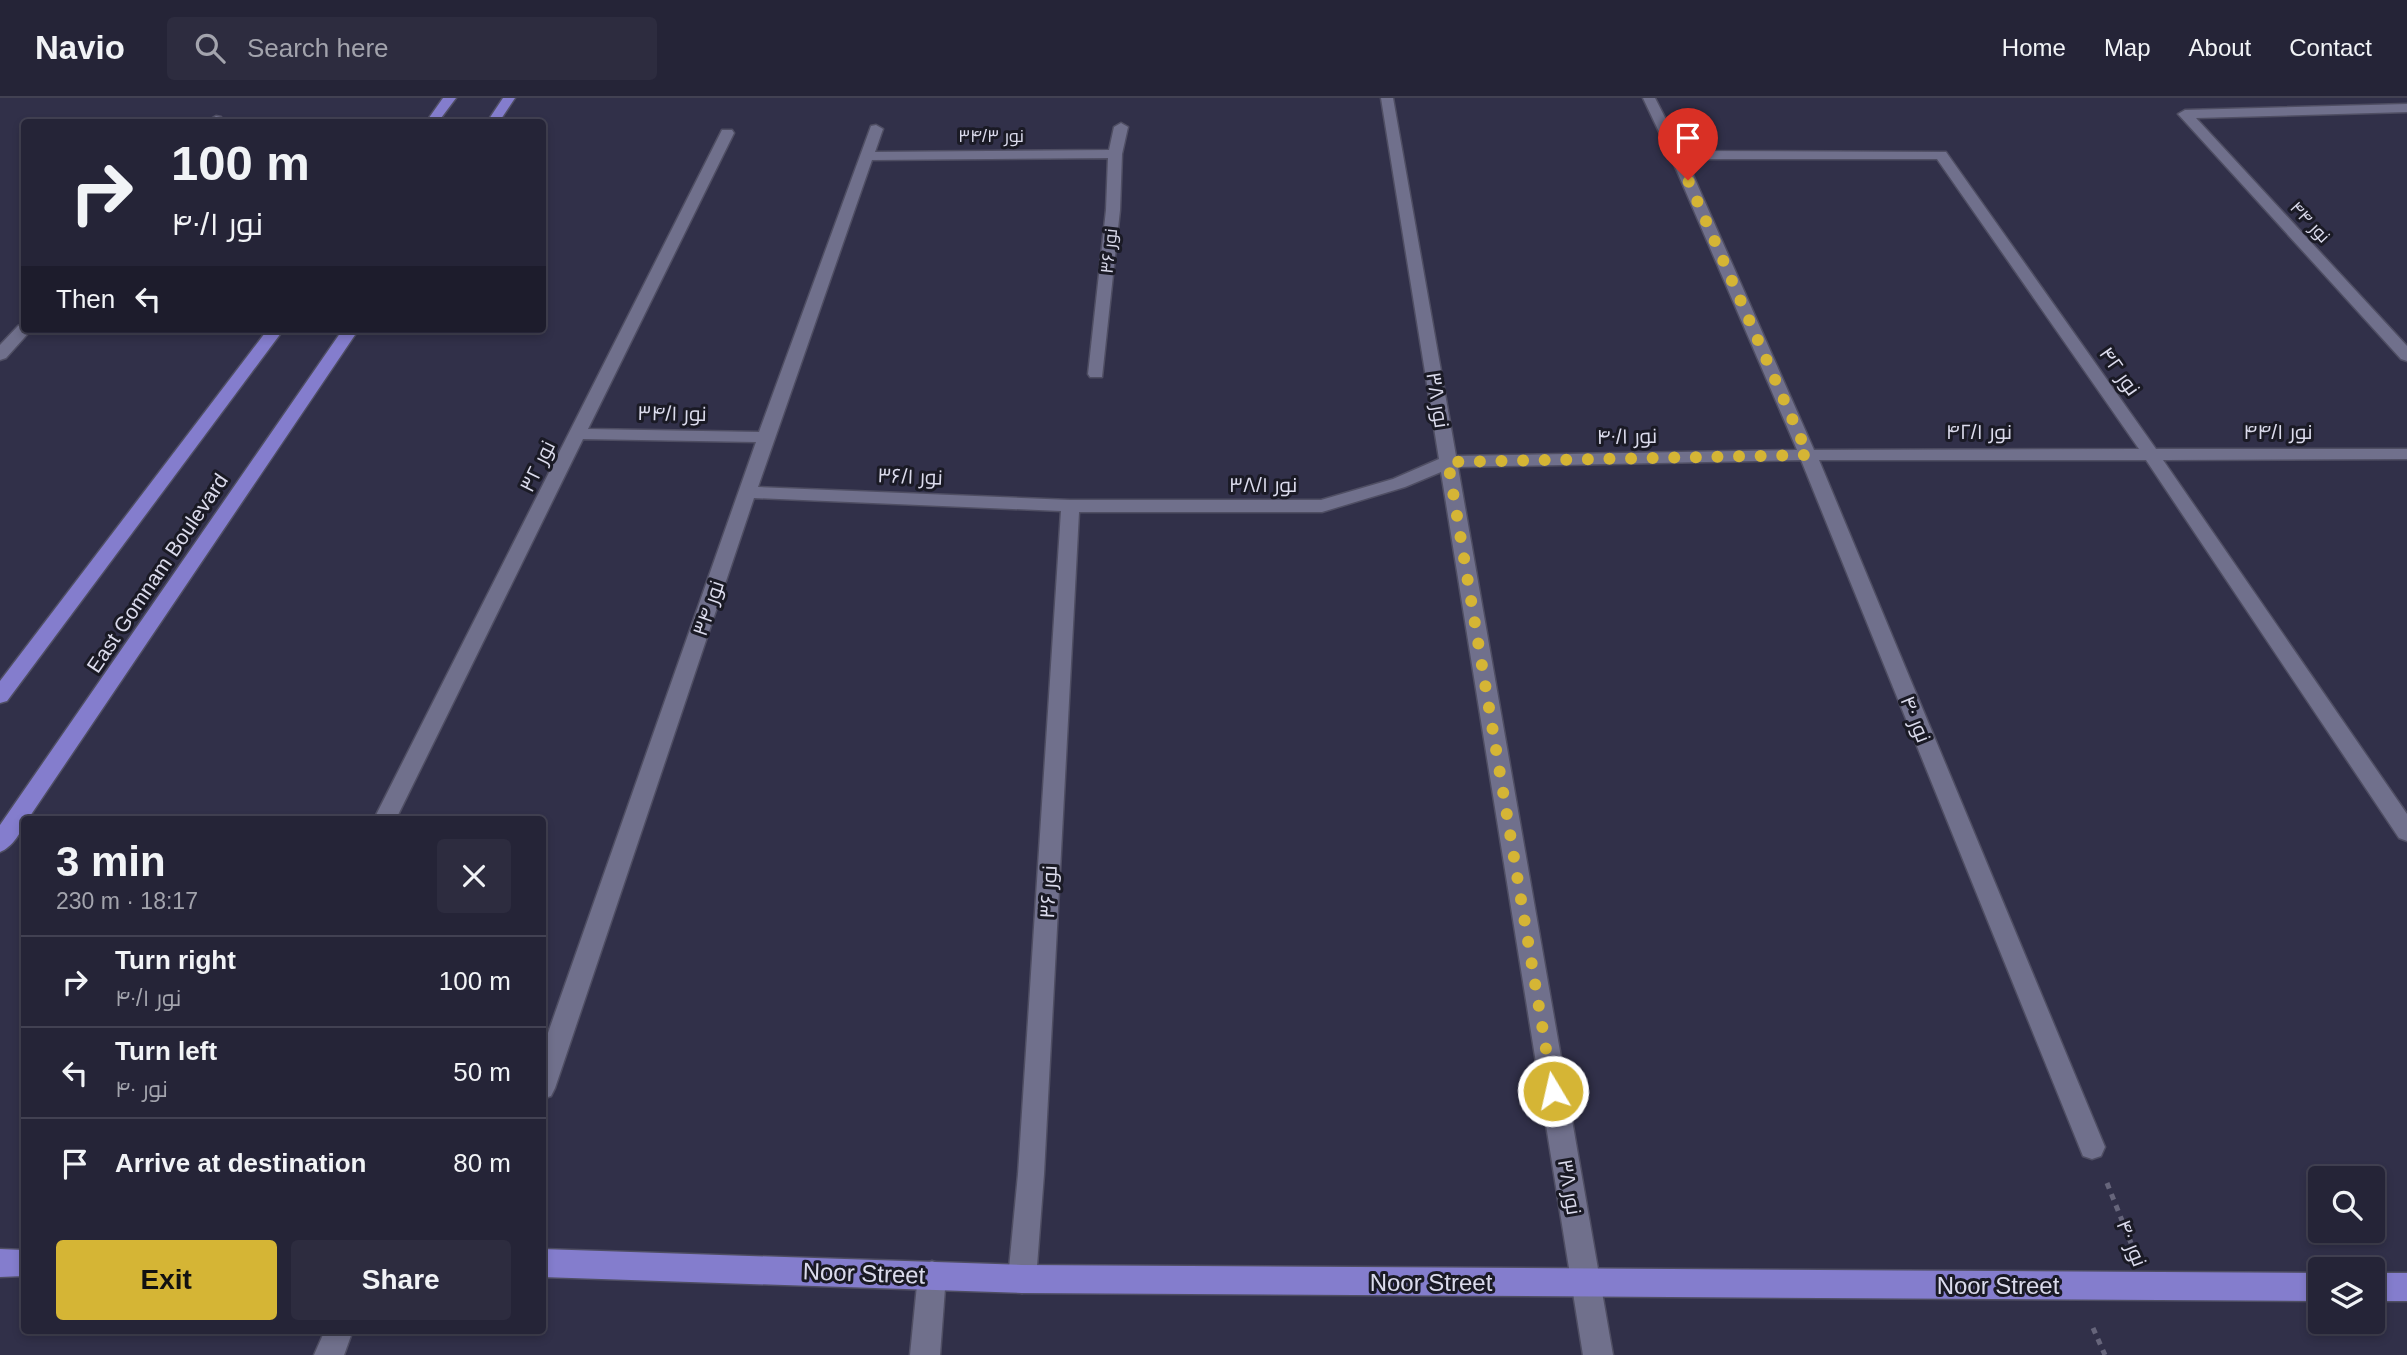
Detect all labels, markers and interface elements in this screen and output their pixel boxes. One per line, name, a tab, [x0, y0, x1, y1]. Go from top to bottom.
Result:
search box	[167, 17, 657, 80]
text: Navio	[35, 29, 125, 66]
icon: search	[191, 29, 229, 67]
text: Search here	[247, 33, 389, 63]
text: Home	[2002, 34, 2066, 61]
text: Map	[2104, 34, 2151, 61]
text: About	[2189, 34, 2251, 61]
text: Contact	[2289, 34, 2372, 61]
pin	[1658, 108, 1718, 180]
icon: arrive	[1669, 119, 1707, 157]
street label: نور ۳۴/۳	[958, 126, 1024, 147]
text: 100 m	[171, 136, 310, 190]
icon: right	[56, 147, 147, 238]
street label: نور ۴۴	[2285, 197, 2334, 247]
text: نور ۴۰/۱	[171, 206, 263, 242]
street label: نور ۳۶	[1097, 227, 1122, 275]
icon: left	[129, 280, 167, 318]
text: Then	[56, 284, 115, 314]
street label: نور ۴۲	[2094, 342, 2145, 400]
street label: نور ۳۸	[1421, 370, 1454, 430]
street label: نور ۳۴/۱	[637, 401, 707, 426]
street label: نور ۴۲/۱	[1946, 420, 2012, 444]
street label: نور ۴۴/۱	[2243, 420, 2313, 444]
street label: نور ۴۰/۱	[1596, 424, 1658, 449]
street label: نور ۳۲	[515, 437, 560, 496]
street label: نور ۳۶/۱	[877, 463, 943, 490]
street label: East Gomnam Boulevard	[82, 469, 232, 677]
street label: نور ۳۸/۱	[1229, 473, 1297, 497]
street label: نور ۳۴	[688, 577, 729, 639]
street label: نور ۴۰	[1895, 692, 1936, 746]
text: 3 min	[56, 838, 166, 885]
button: close	[437, 839, 511, 913]
street label: نور ۳۶	[1035, 865, 1062, 919]
text: 230 m · 18:17	[56, 888, 198, 914]
text: Turn right	[115, 945, 236, 975]
icon: right	[56, 963, 94, 1001]
text: 100 m	[439, 966, 511, 996]
text: نور ۴۰/۱	[115, 985, 181, 1011]
text: Turn left	[115, 1036, 217, 1066]
icon: left	[56, 1054, 94, 1092]
position arrow	[1516, 1054, 1590, 1128]
text: 50 m	[453, 1057, 511, 1087]
text: نور ۴۰	[115, 1076, 168, 1102]
icon: arrive	[56, 1145, 94, 1183]
text: Arrive at destination	[115, 1148, 366, 1178]
text: 80 m	[453, 1148, 511, 1178]
street label: نور ۳۸	[1553, 1157, 1586, 1217]
map controls	[2308, 1166, 2385, 1334]
button: search	[2308, 1166, 2385, 1243]
street label: نور ۴۰	[2111, 1216, 2152, 1270]
button: Exit	[56, 1240, 277, 1320]
button: Share	[291, 1240, 511, 1320]
street label: Noor Street	[802, 1257, 926, 1289]
button: layers	[2308, 1257, 2385, 1334]
street label: Noor Street	[1370, 1269, 1493, 1296]
street label: Noor Street	[1937, 1272, 2060, 1299]

